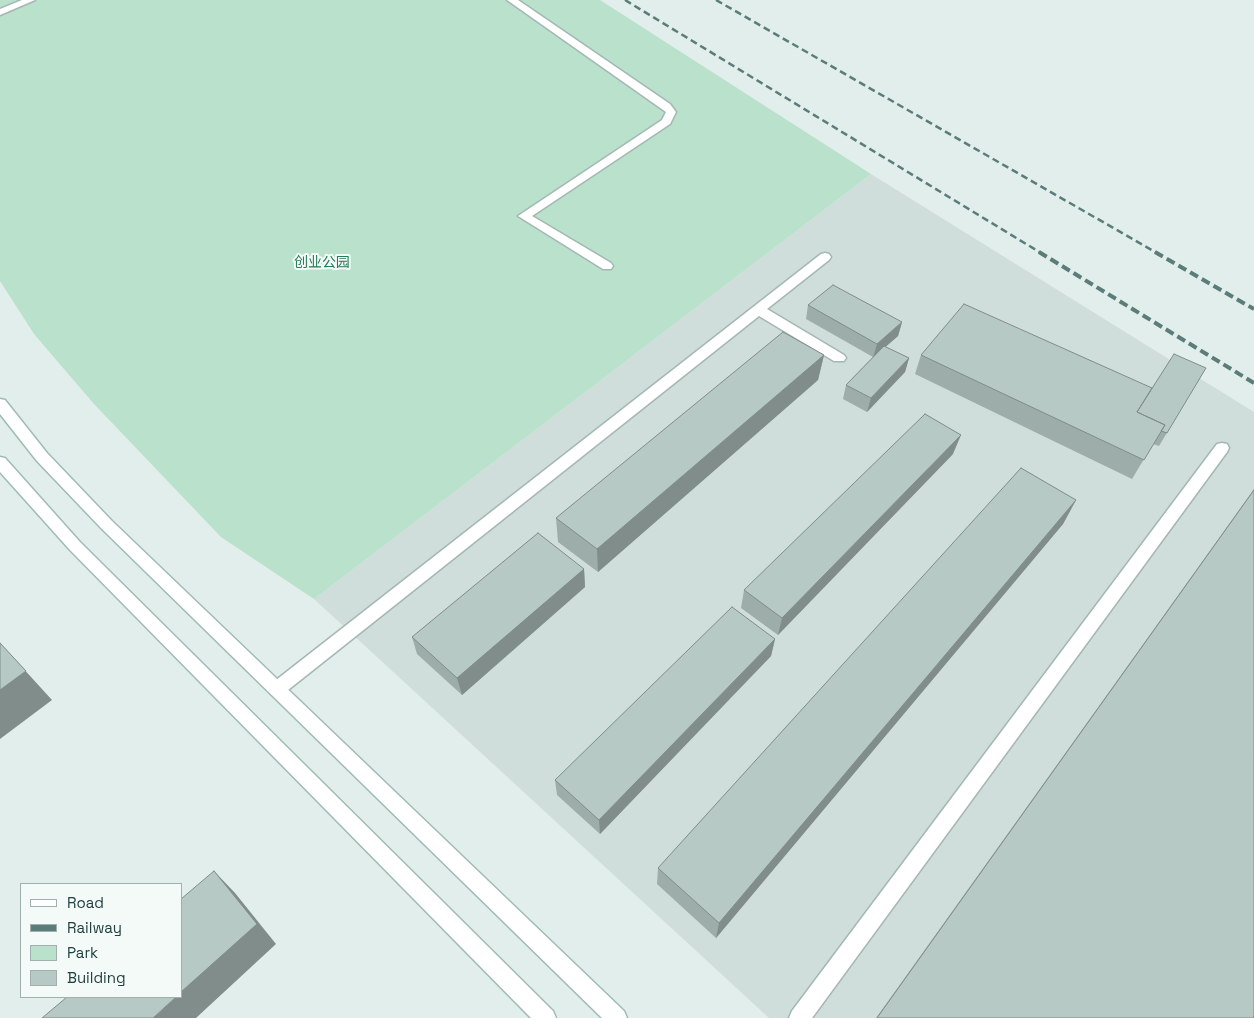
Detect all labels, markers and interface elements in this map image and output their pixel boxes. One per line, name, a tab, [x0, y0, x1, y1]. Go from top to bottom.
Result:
park label: 创业公园	[294, 255, 350, 271]
legend	[20, 883, 182, 998]
text: Road	[67, 893, 104, 912]
text: Railway	[67, 918, 122, 937]
text: Park	[67, 943, 98, 962]
text: Building	[67, 968, 126, 987]

